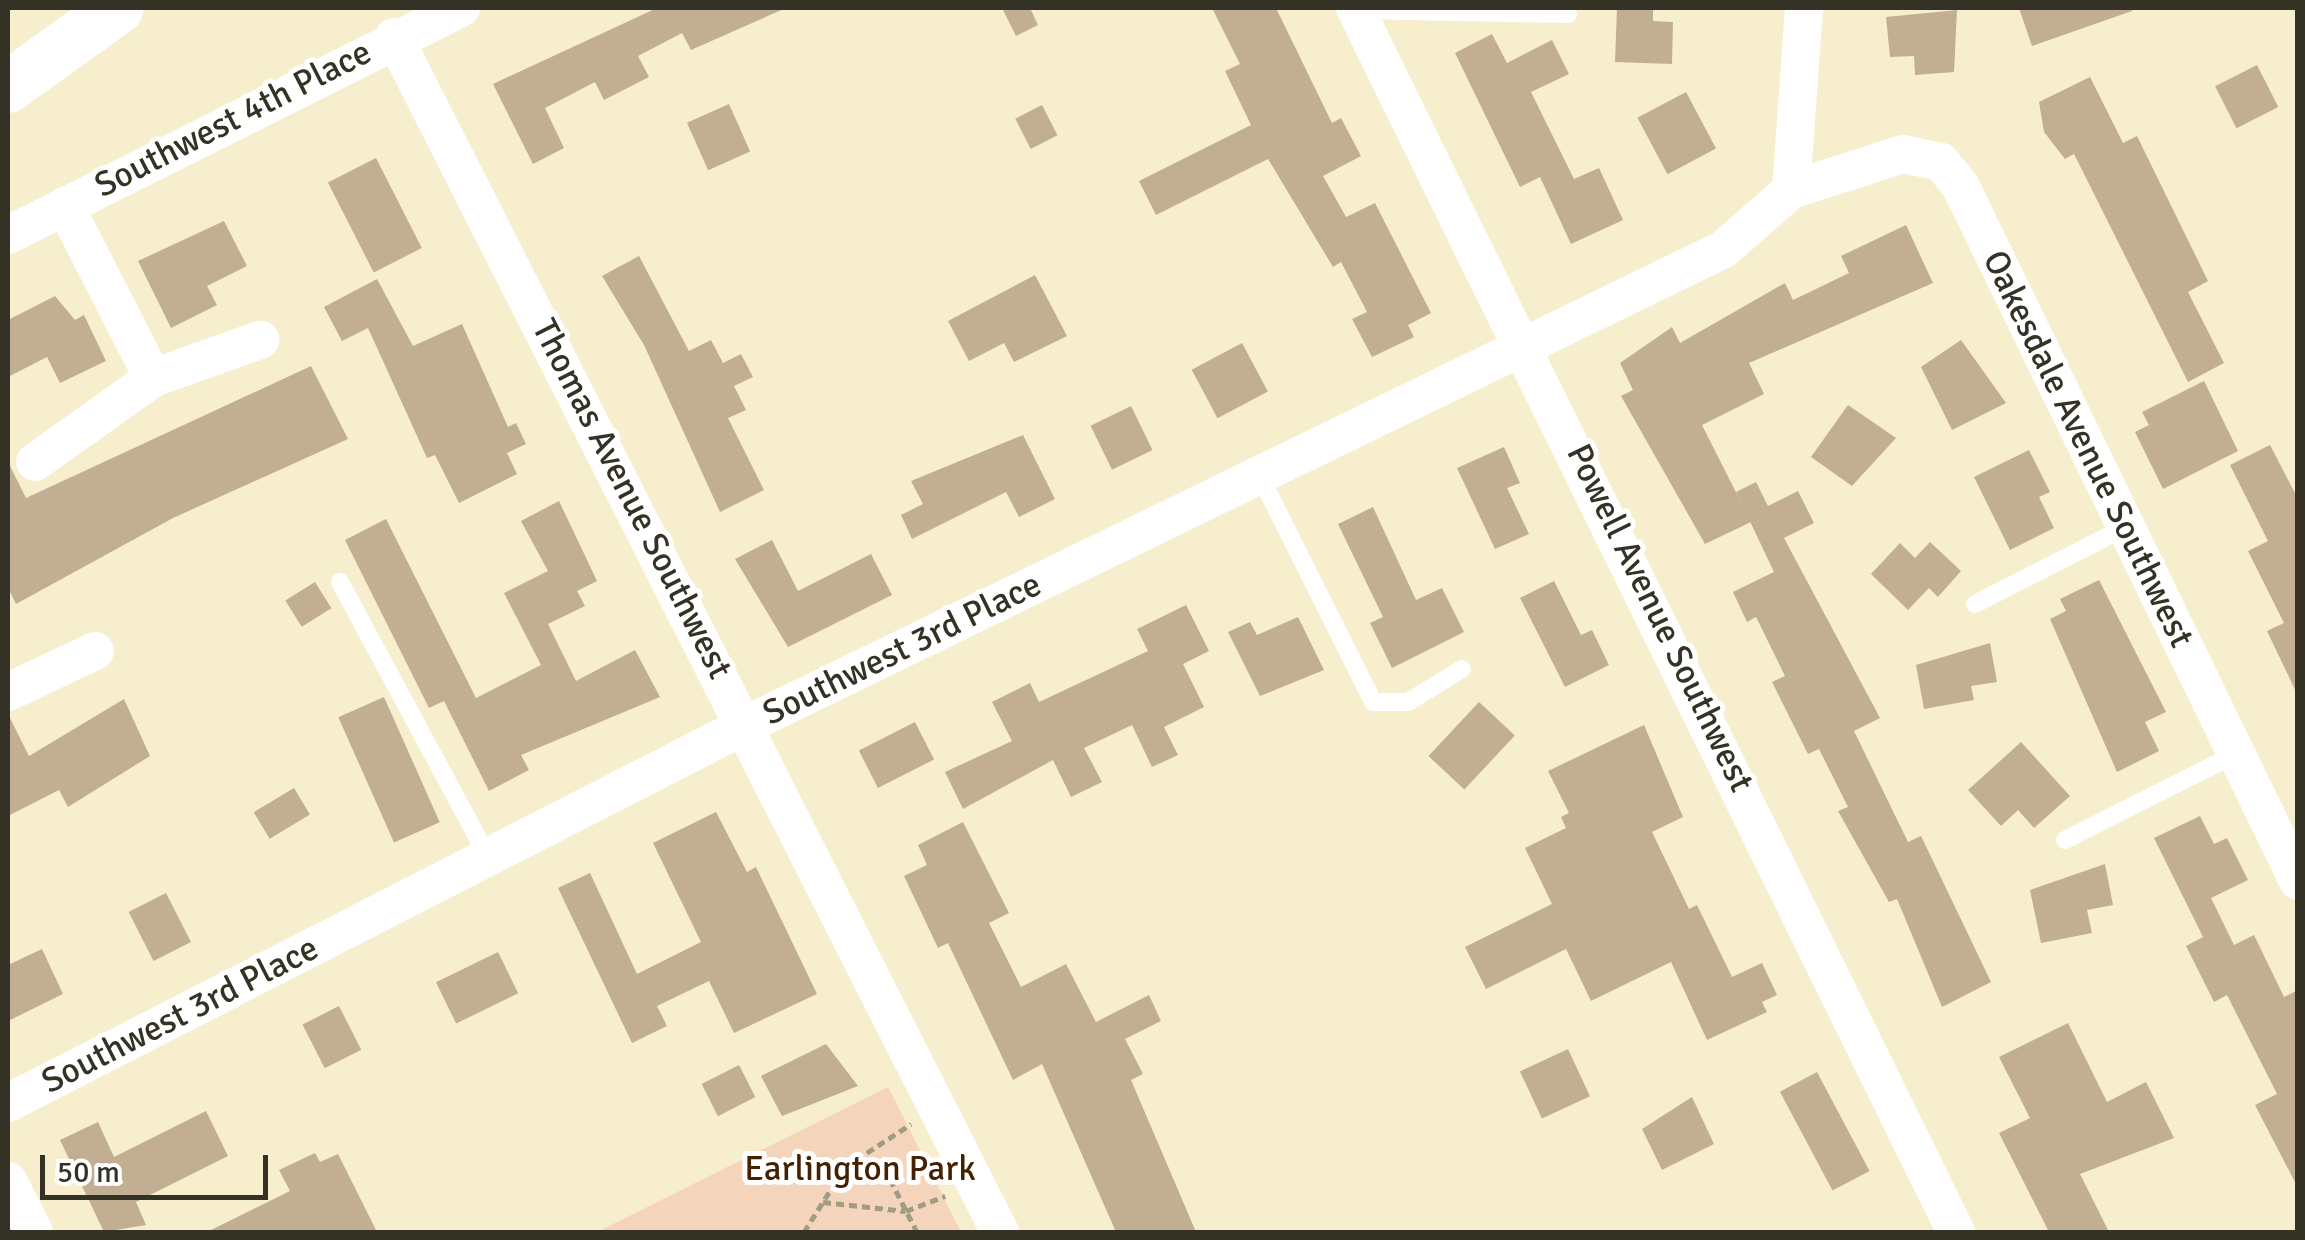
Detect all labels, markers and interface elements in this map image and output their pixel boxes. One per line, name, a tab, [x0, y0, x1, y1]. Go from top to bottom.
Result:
street label: Southwest 4th Place	[88, 31, 378, 207]
street label: Oakesdale Avenue Southwest	[1974, 244, 2202, 654]
street label: Thomas Avenue Southwest	[523, 312, 741, 686]
street label: Powell Avenue Southwest	[1557, 437, 1763, 799]
street label: Southwest 3rd Place	[756, 563, 1048, 735]
street label: Southwest 3rd Place	[35, 927, 325, 1103]
scale bar	[45, 1135, 272, 1197]
park label: Earlington Park	[744, 1148, 976, 1190]
text: 50 m	[57, 1154, 120, 1191]

